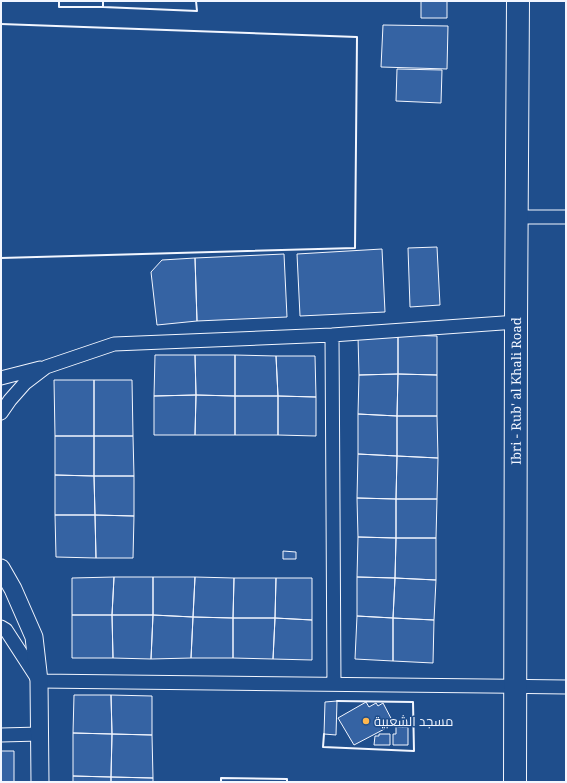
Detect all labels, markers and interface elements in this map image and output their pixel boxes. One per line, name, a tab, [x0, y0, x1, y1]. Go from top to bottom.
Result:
street label: Ibri - Rub' al Khali Road	[507, 317, 525, 465]
place label: مسجد الشعبية	[374, 712, 453, 730]
marker: مسجد الشعبية	[361, 716, 371, 726]

